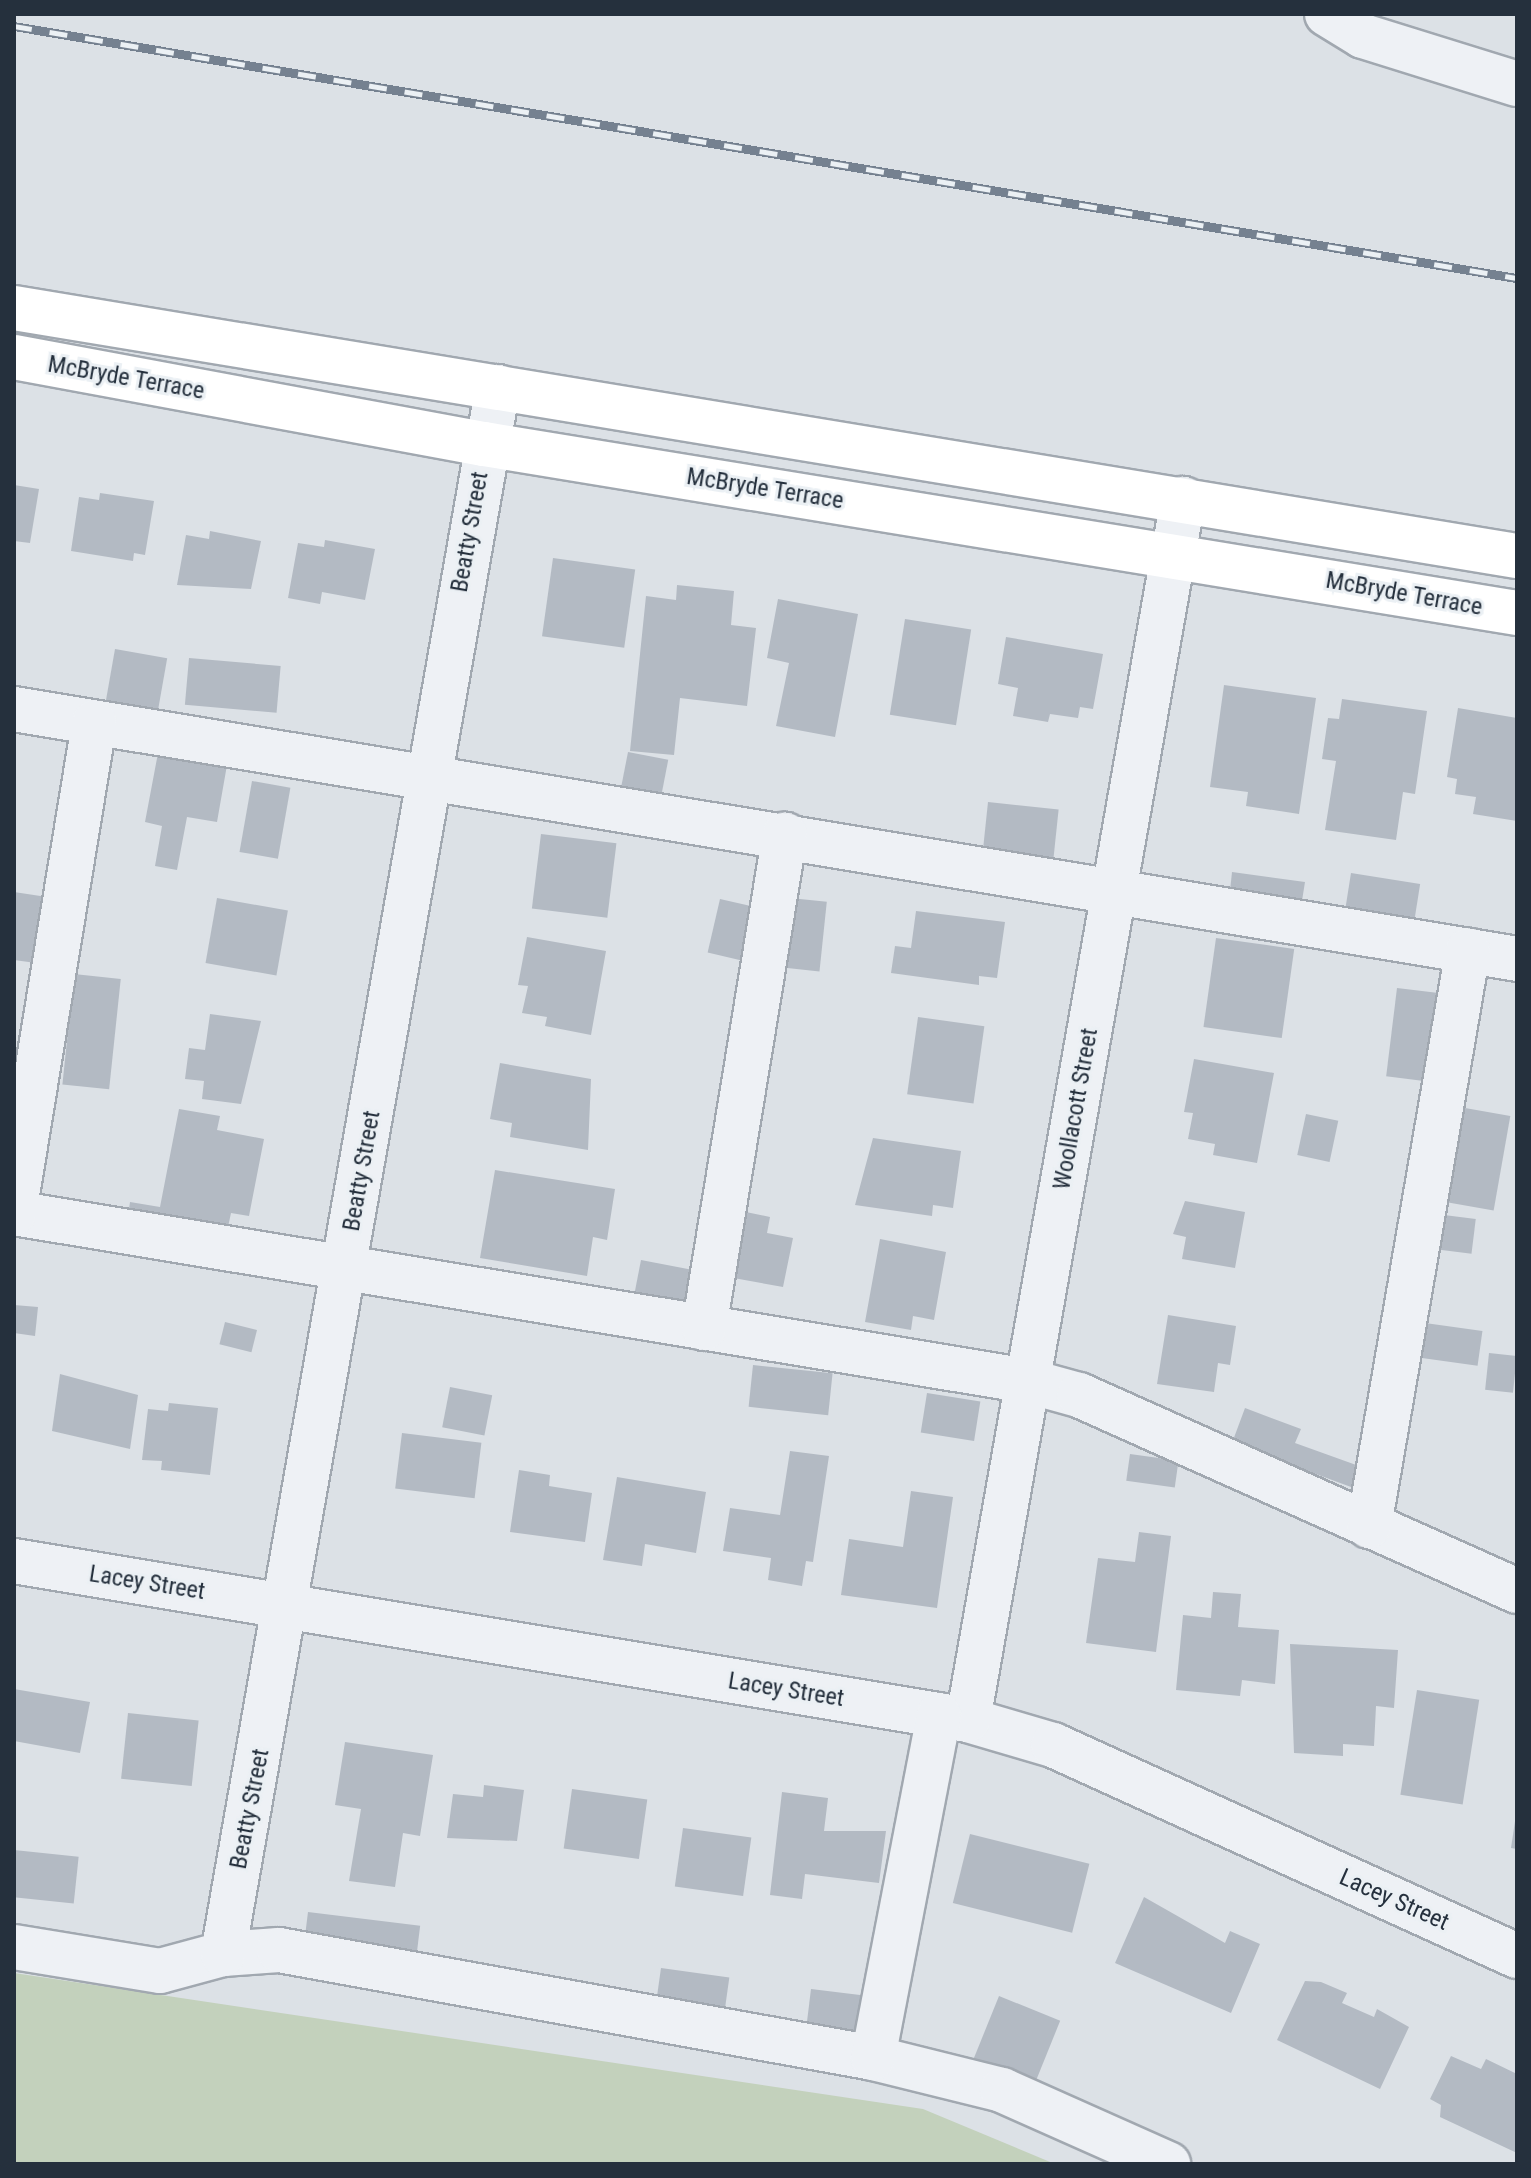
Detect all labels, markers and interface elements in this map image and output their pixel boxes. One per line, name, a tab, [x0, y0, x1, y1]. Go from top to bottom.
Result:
street label: McBryde Terrace	[45, 350, 207, 406]
street label: McBryde Terrace	[684, 462, 846, 516]
street label: Beatty Street	[445, 470, 495, 594]
street label: McBryde Terrace	[1323, 566, 1485, 622]
street label: Woollacott Street	[1048, 1026, 1104, 1192]
street label: Beatty Street	[337, 1109, 387, 1233]
street label: Lacey Street	[87, 1560, 207, 1606]
street label: Lacey Street	[726, 1667, 846, 1713]
street label: Beatty Street	[224, 1746, 276, 1872]
street label: Lacey Street	[1335, 1863, 1453, 1937]

